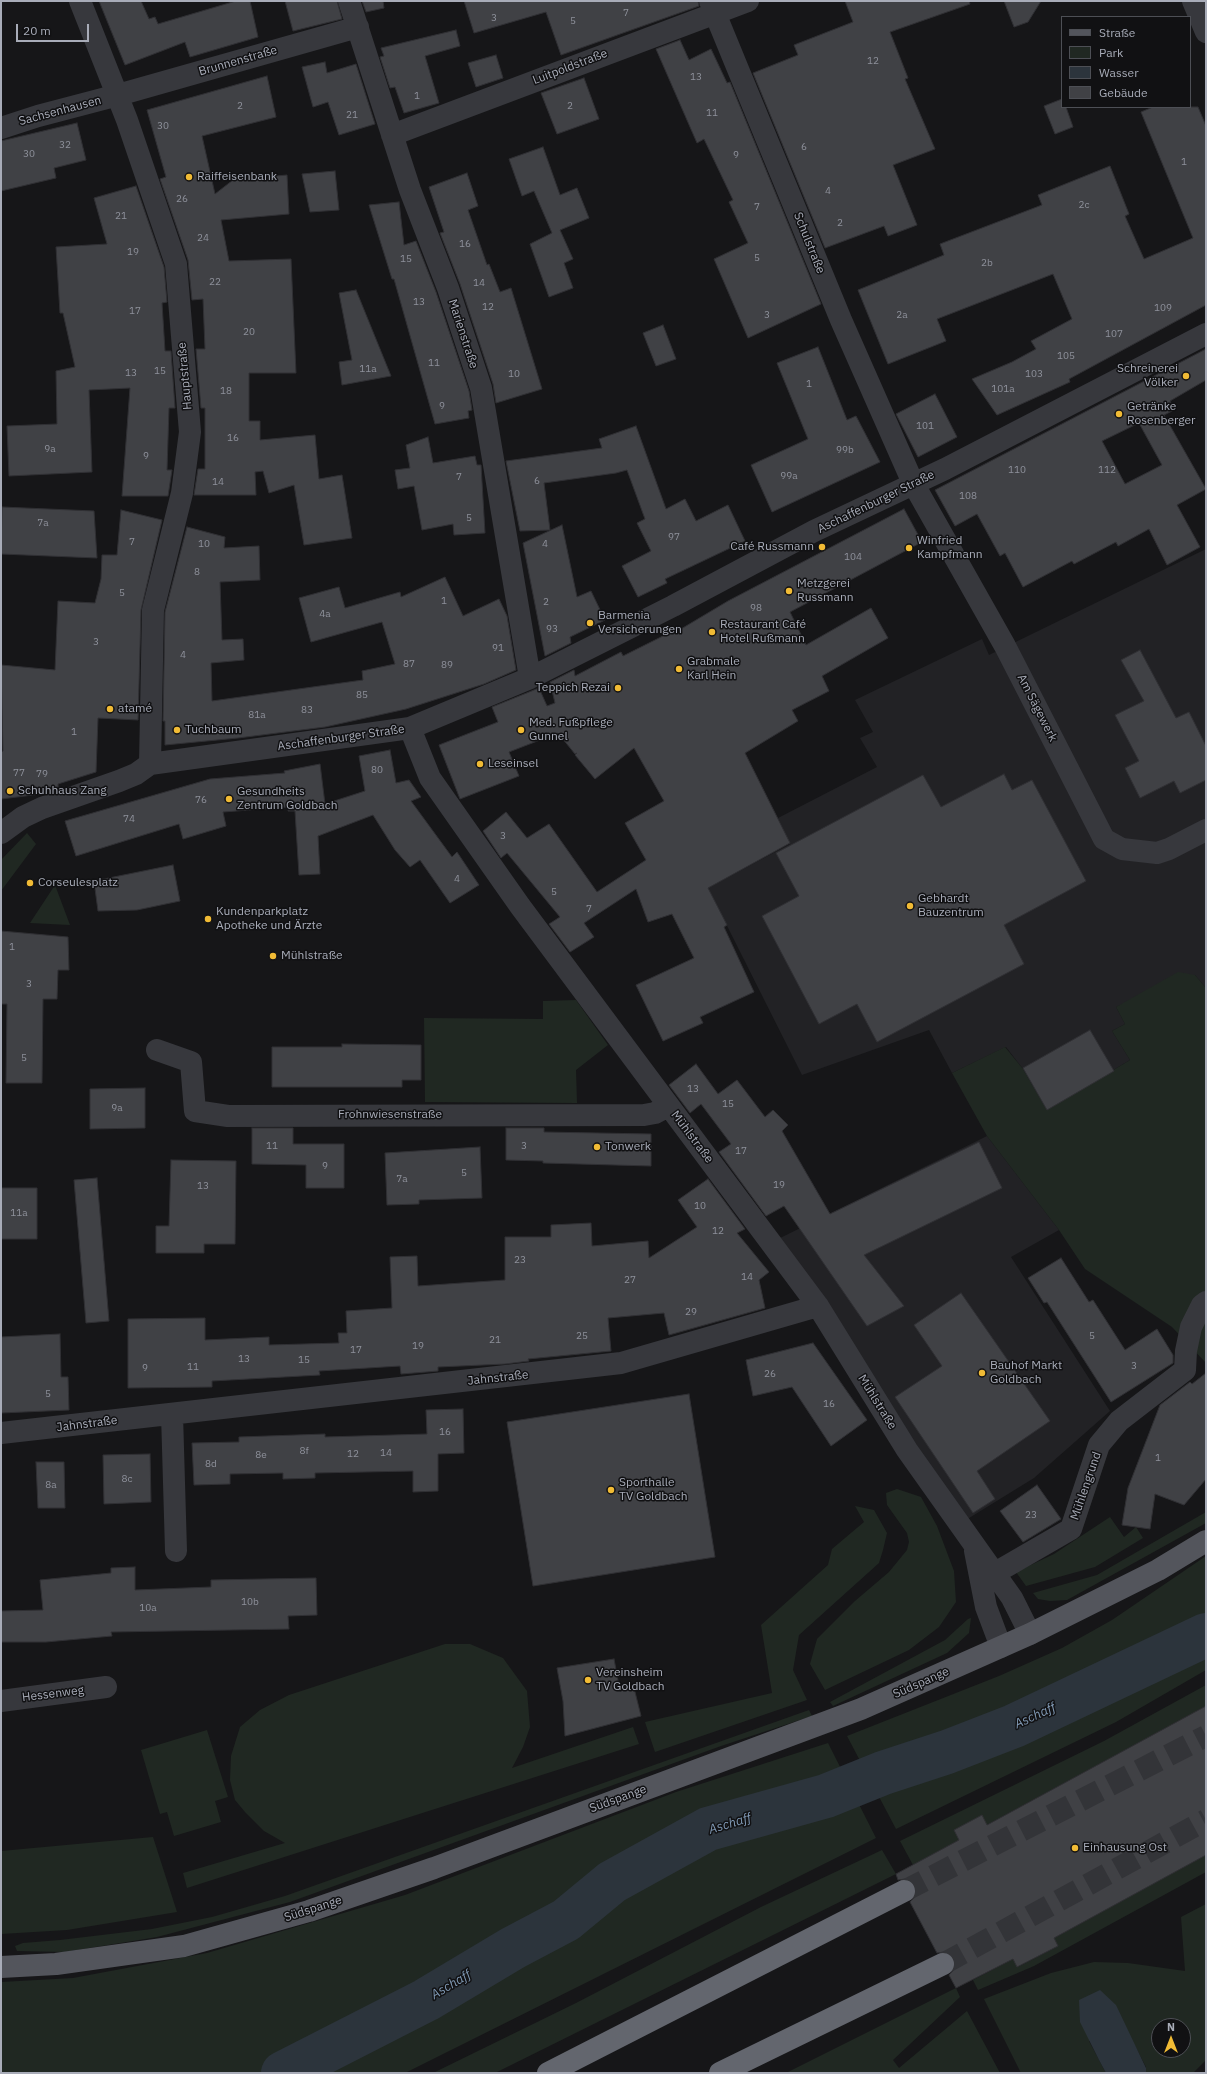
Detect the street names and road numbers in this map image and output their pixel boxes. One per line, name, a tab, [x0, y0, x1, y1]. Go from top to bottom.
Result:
street label: Brunnenstraße	[197, 43, 279, 79]
street label: Luitpoldstraße	[531, 46, 609, 88]
street label: Sachsenhausen	[17, 93, 103, 129]
street label: Schulstraße	[790, 210, 828, 276]
street label: Marienstraße	[445, 298, 481, 370]
street label: Hauptstraße	[175, 342, 195, 410]
street label: Aschaffenburger Straße	[815, 467, 937, 537]
street label: Am Sägewerk	[1014, 672, 1060, 744]
street label: Aschaffenburger Straße	[277, 722, 405, 754]
street label: Frohnwiesenstraße	[338, 1108, 442, 1122]
street label: Mühlstraße	[668, 1108, 716, 1166]
street label: Jahnstraße	[467, 1368, 529, 1388]
street label: Mühlstraße	[855, 1372, 899, 1432]
street label: Jahnstraße	[56, 1413, 118, 1435]
street label: Mühlengrund	[1068, 1450, 1104, 1522]
street label: Südspange	[891, 1664, 951, 1702]
street label: Hessenweg	[21, 1683, 85, 1705]
street label: Südspange	[588, 1782, 648, 1816]
street label: Südspange	[282, 1893, 344, 1925]

